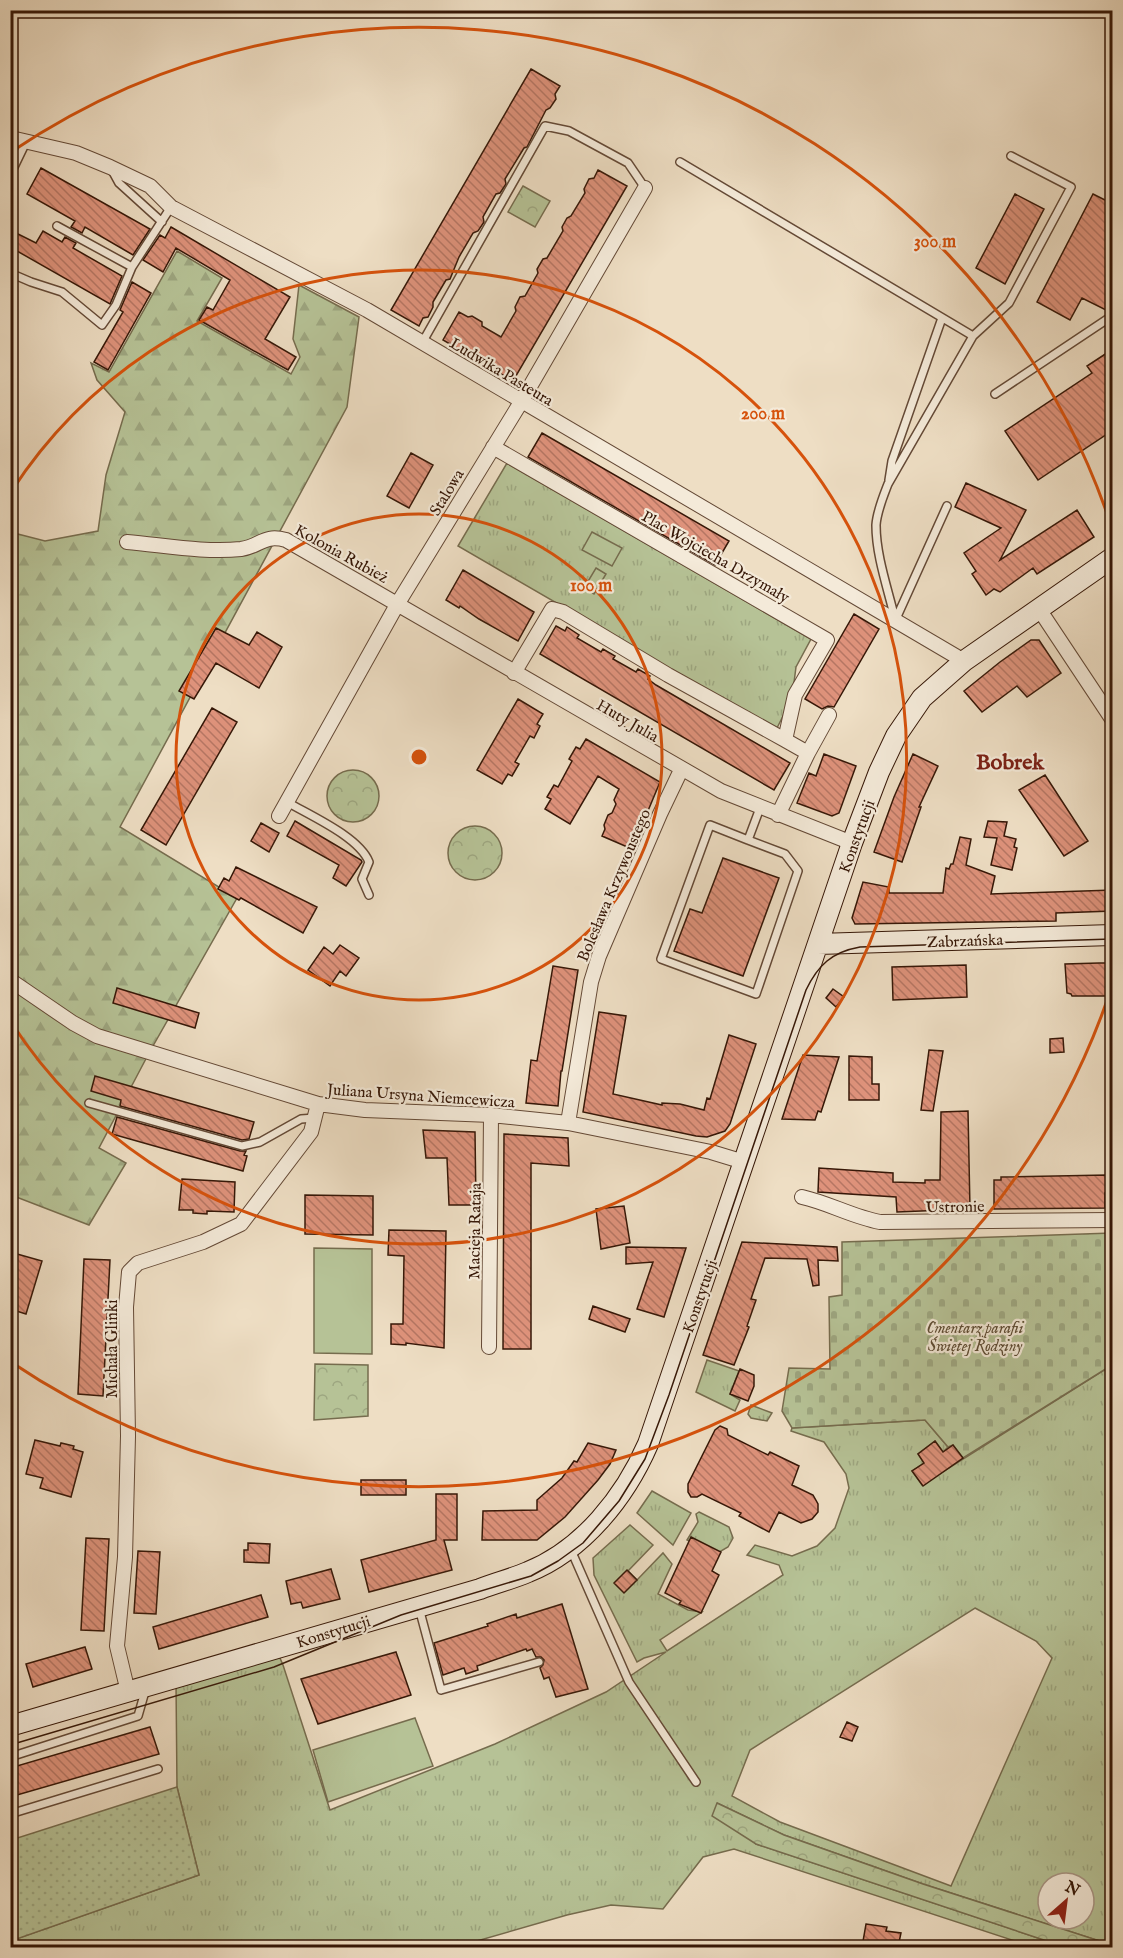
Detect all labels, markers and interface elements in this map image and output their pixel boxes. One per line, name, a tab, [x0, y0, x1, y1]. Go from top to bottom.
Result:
text: 300 m	[914, 231, 956, 254]
street label: Ludwika Pasteura	[445, 334, 557, 412]
text: 200 m	[741, 403, 785, 426]
street label: Stalowa	[426, 466, 469, 520]
street label: Plac Wojciecha Drzymały	[637, 507, 793, 608]
street label: Kolonia Rubież	[291, 521, 391, 589]
text: 100 m	[570, 575, 612, 598]
street label: Huty Julia	[592, 696, 662, 748]
centre of rings	[409, 747, 429, 767]
district label: Bobrek	[976, 749, 1045, 777]
street label: Konstytucji	[835, 797, 880, 876]
street label: Bolesława Krzywoustego	[574, 806, 656, 965]
street label: Zabrzańska	[927, 931, 1004, 953]
street label: Juliana Ursyna Niemcewicza	[324, 1080, 515, 1114]
street label: Macieja Rataja	[465, 1182, 487, 1280]
street label: Ustronie	[925, 1197, 985, 1219]
street label: Konstytucji	[679, 1257, 723, 1336]
street label: Michała Glinki	[103, 1299, 123, 1399]
park label: Cmentarz parafii Świętej Rodziny	[927, 1319, 1025, 1357]
street label: Konstytucji	[294, 1612, 373, 1654]
north arrow	[1036, 1871, 1096, 1931]
text: N	[1060, 1877, 1083, 1902]

